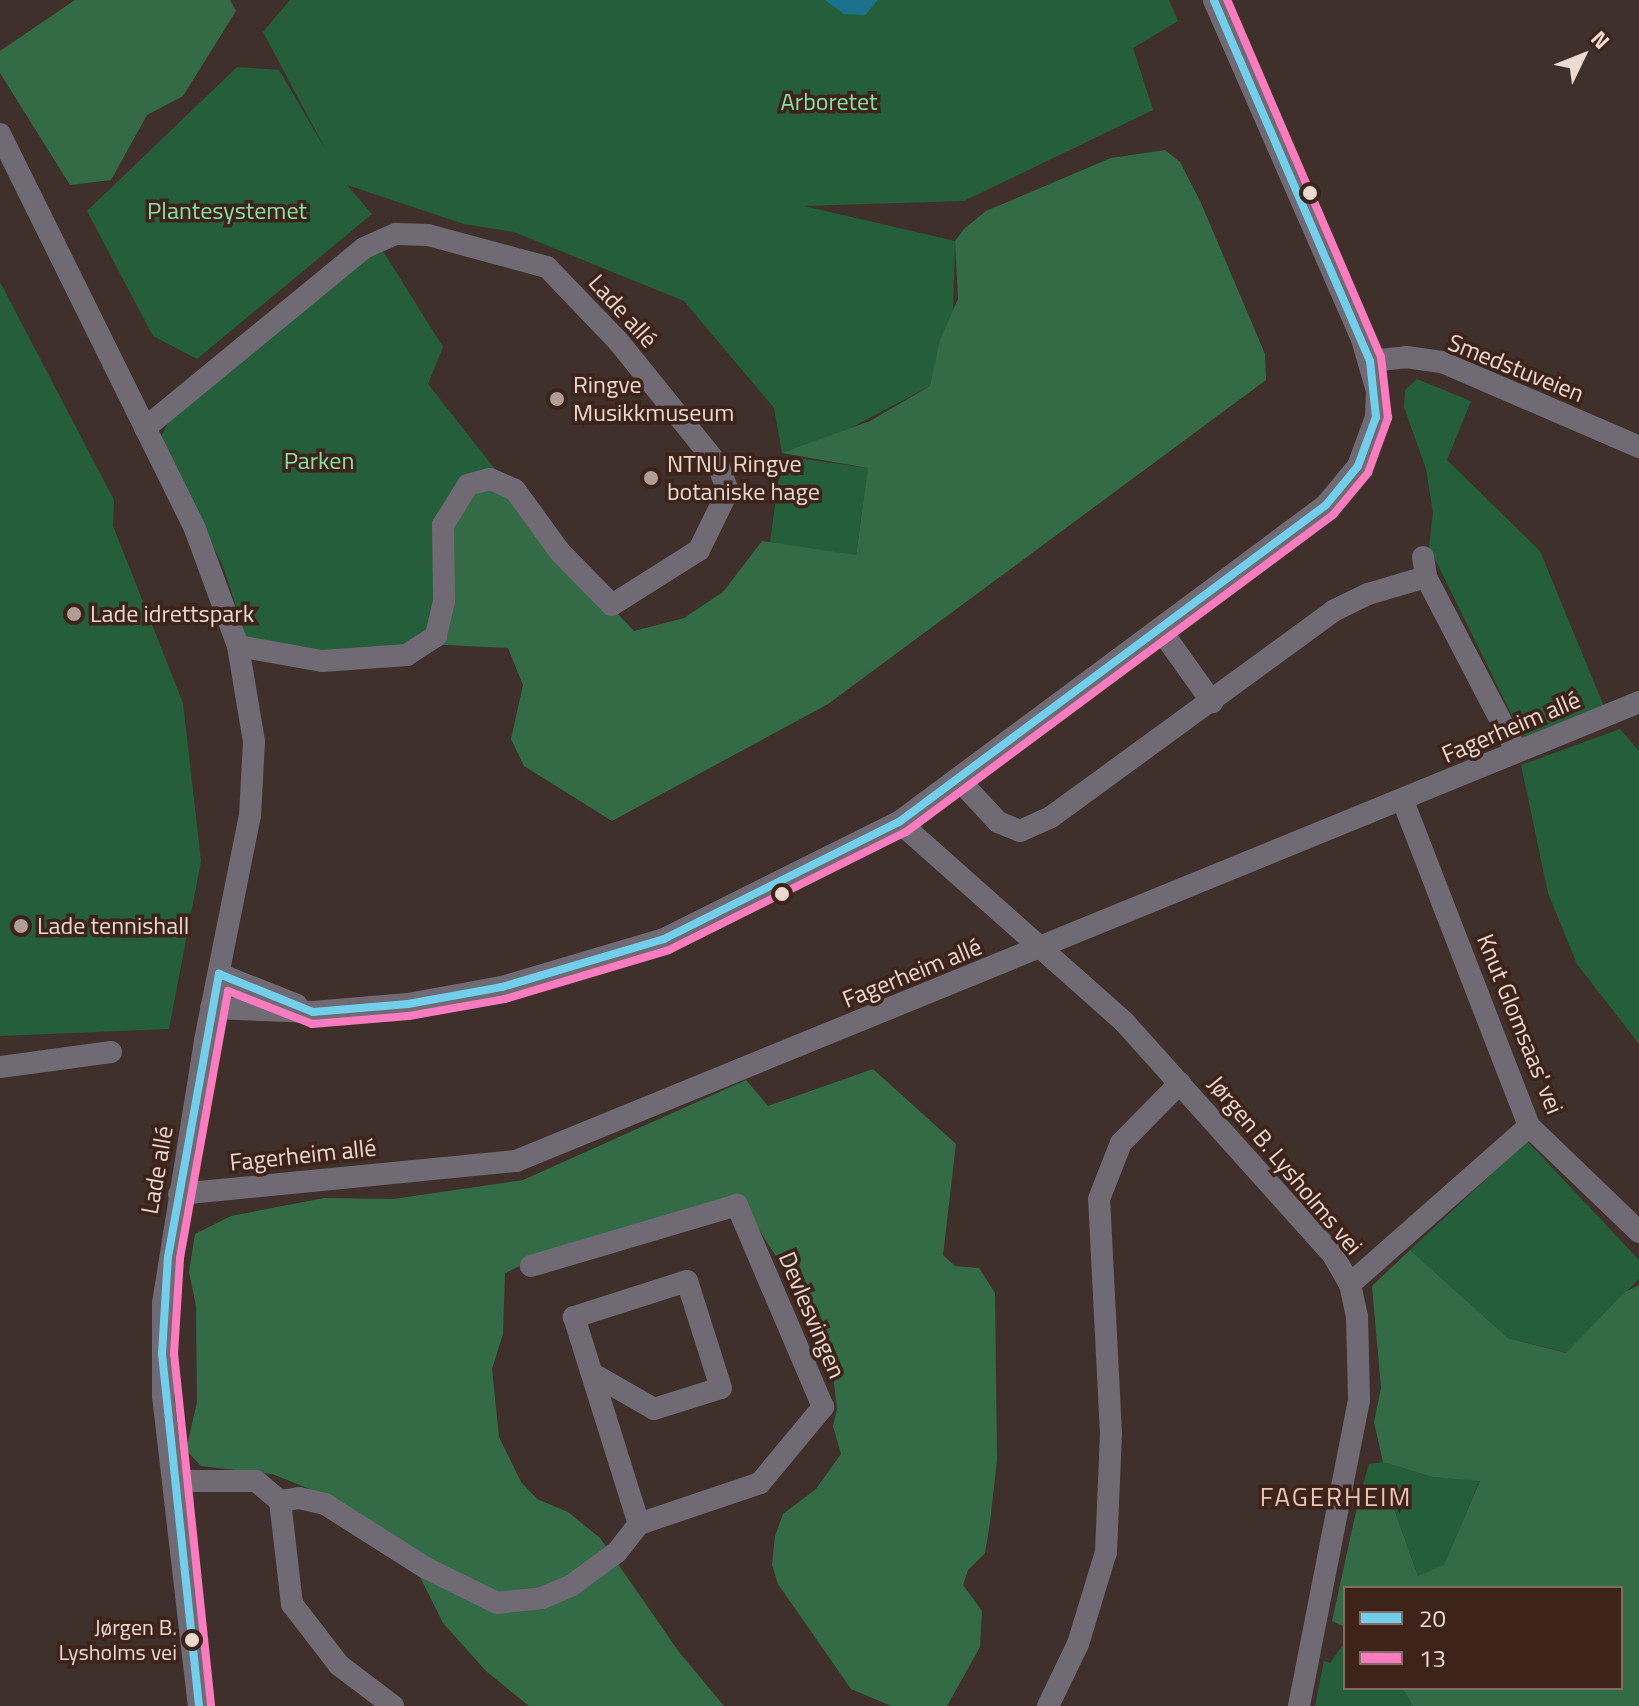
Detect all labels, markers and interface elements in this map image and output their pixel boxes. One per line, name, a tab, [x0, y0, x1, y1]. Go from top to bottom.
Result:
north arrow	[1543, 16, 1623, 96]
text: N	[1583, 22, 1618, 57]
park label: Arboretet	[781, 88, 877, 116]
unlabelled marker	[1302, 185, 1318, 201]
park label: Plantesystemet	[147, 197, 307, 225]
street label: Lade allé	[583, 268, 663, 354]
street label: Smedstuveien	[1444, 328, 1588, 408]
place label: Ringve Musikkmuseum	[573, 371, 734, 427]
marker: Ringve Musikkmuseum	[548, 390, 566, 408]
park label: Parken	[284, 447, 354, 475]
place label: NTNU Ringve botaniske hage	[667, 450, 820, 506]
marker: NTNU Ringve botaniske hage	[642, 469, 660, 487]
place label: Lade idrettspark	[90, 600, 254, 628]
marker: Lade idrettspark	[65, 605, 83, 623]
street label: Fagerheim allé	[1438, 685, 1584, 769]
unlabelled marker	[774, 886, 790, 902]
place label: Lade tennishall	[37, 912, 189, 940]
marker: Lade tennishall	[12, 917, 30, 935]
street label: Knut Glomsaas' vei	[1471, 930, 1569, 1118]
street label: Fagerheim allé	[838, 932, 986, 1014]
street label: Jørgen B. Lysholms vei	[1202, 1070, 1368, 1260]
street label: Lade allé	[135, 1124, 179, 1216]
street label: Fagerheim allé	[228, 1133, 378, 1177]
street label: Devlesvingen	[772, 1247, 852, 1383]
district label: FAGERHEIM	[1260, 1481, 1412, 1513]
legend	[1343, 1586, 1623, 1690]
text: 20	[1419, 1600, 1446, 1636]
place label: Jørgen B. Lysholms vei	[58, 1614, 177, 1666]
marker: Jørgen B. Lysholms vei	[184, 1632, 200, 1648]
text: 13	[1419, 1640, 1446, 1676]

